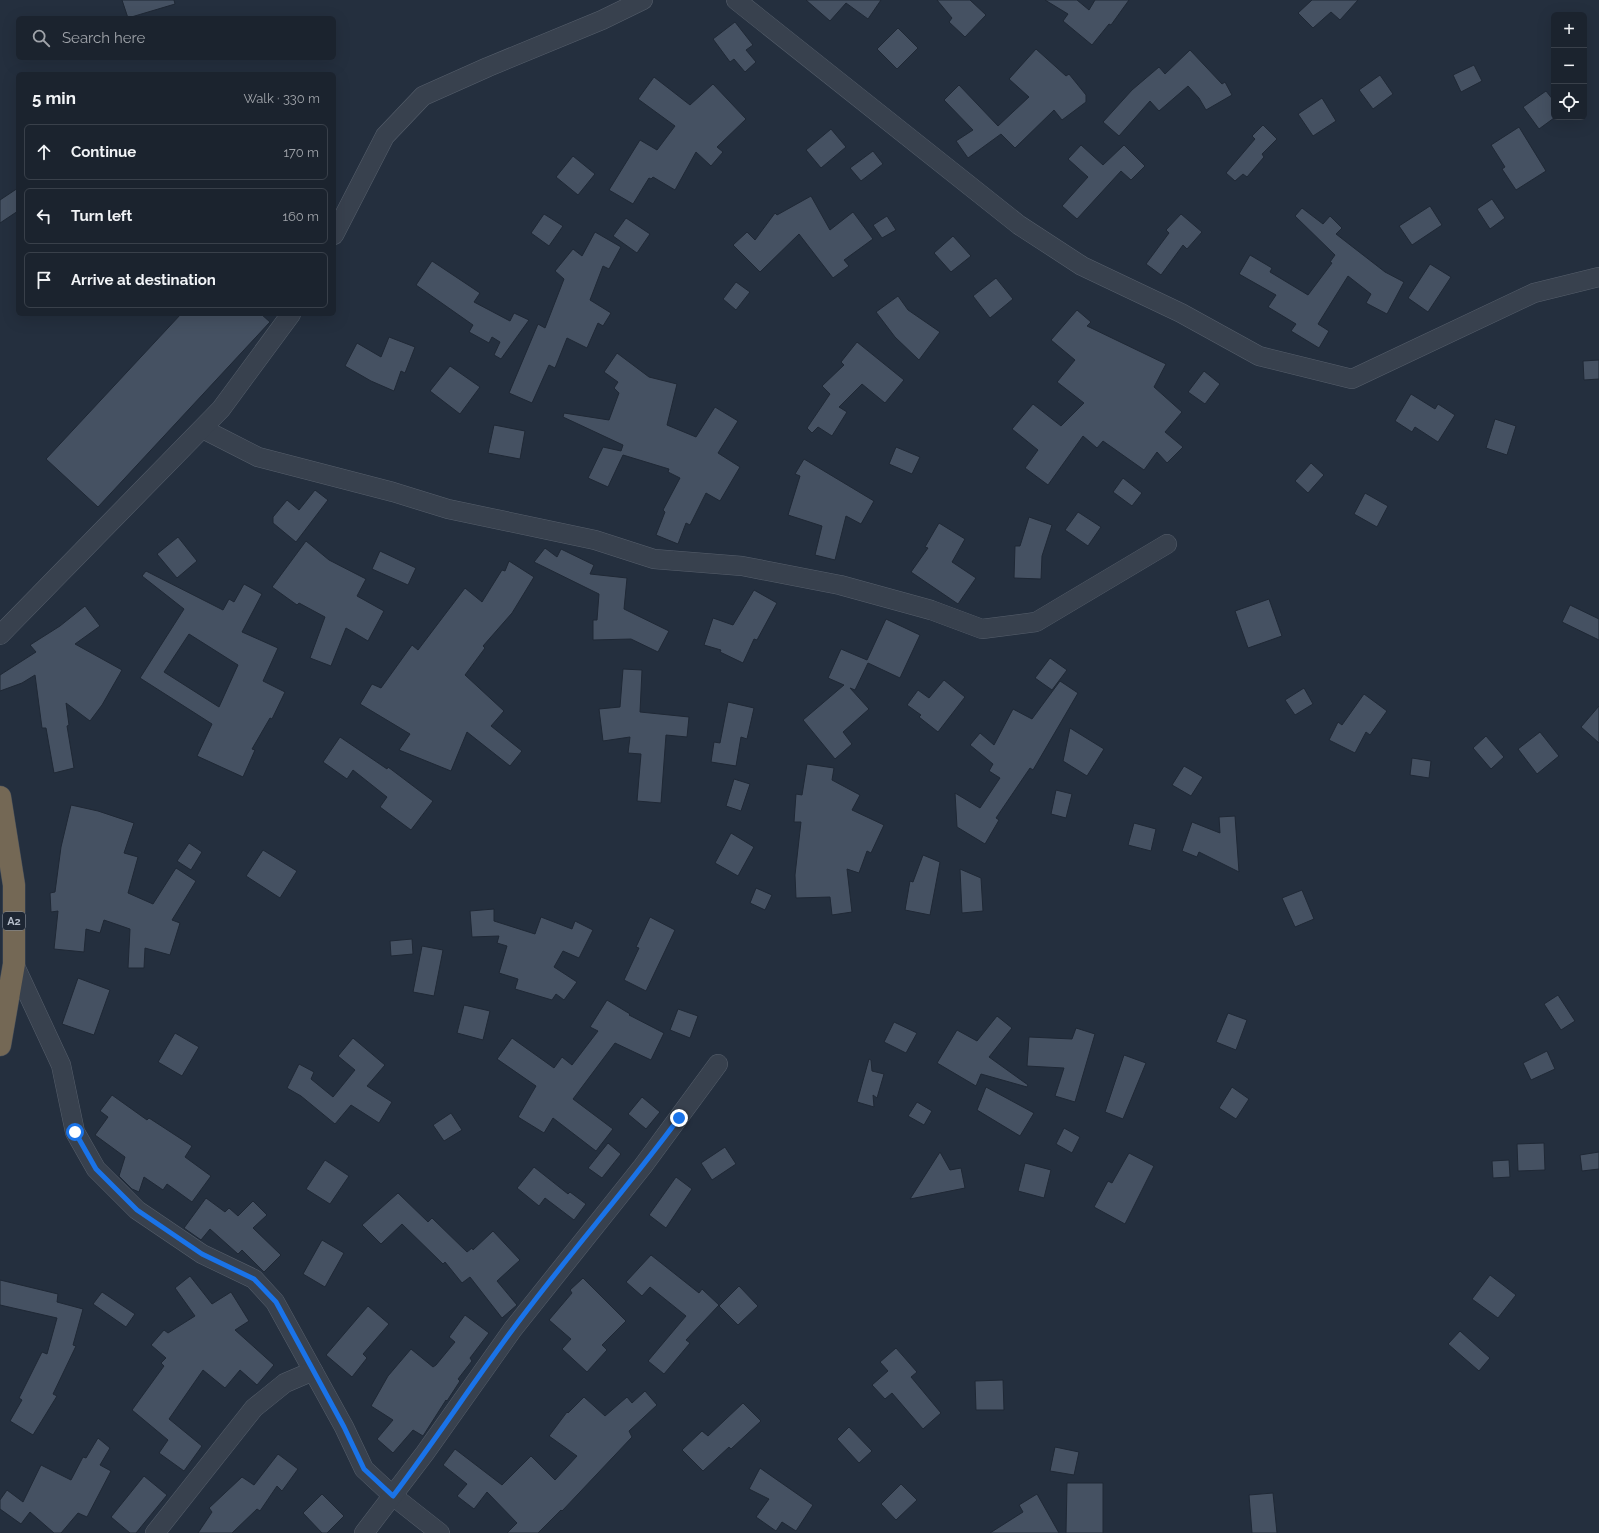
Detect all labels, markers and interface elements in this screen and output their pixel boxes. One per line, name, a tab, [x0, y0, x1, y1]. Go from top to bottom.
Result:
map controls	[1551, 12, 1587, 120]
button: +	[1551, 12, 1587, 48]
search box	[16, 16, 336, 60]
icon: search	[30, 27, 52, 49]
text: Search here	[62, 29, 145, 47]
button: −	[1551, 48, 1587, 84]
button: locate	[1551, 84, 1587, 120]
text: 5 min	[32, 88, 76, 108]
text: Walk · 330 m	[243, 91, 320, 106]
icon: ahead	[33, 141, 55, 163]
text: Continue	[71, 143, 136, 161]
text: 170 m	[283, 145, 319, 160]
icon: left	[33, 205, 55, 227]
text: Turn left	[71, 207, 132, 225]
text: 160 m	[282, 209, 319, 224]
icon: arrive	[33, 269, 55, 291]
text: Arrive at destination	[71, 271, 216, 289]
road number: A2	[3, 912, 25, 930]
route end	[670, 1109, 688, 1127]
route start	[66, 1123, 84, 1141]

